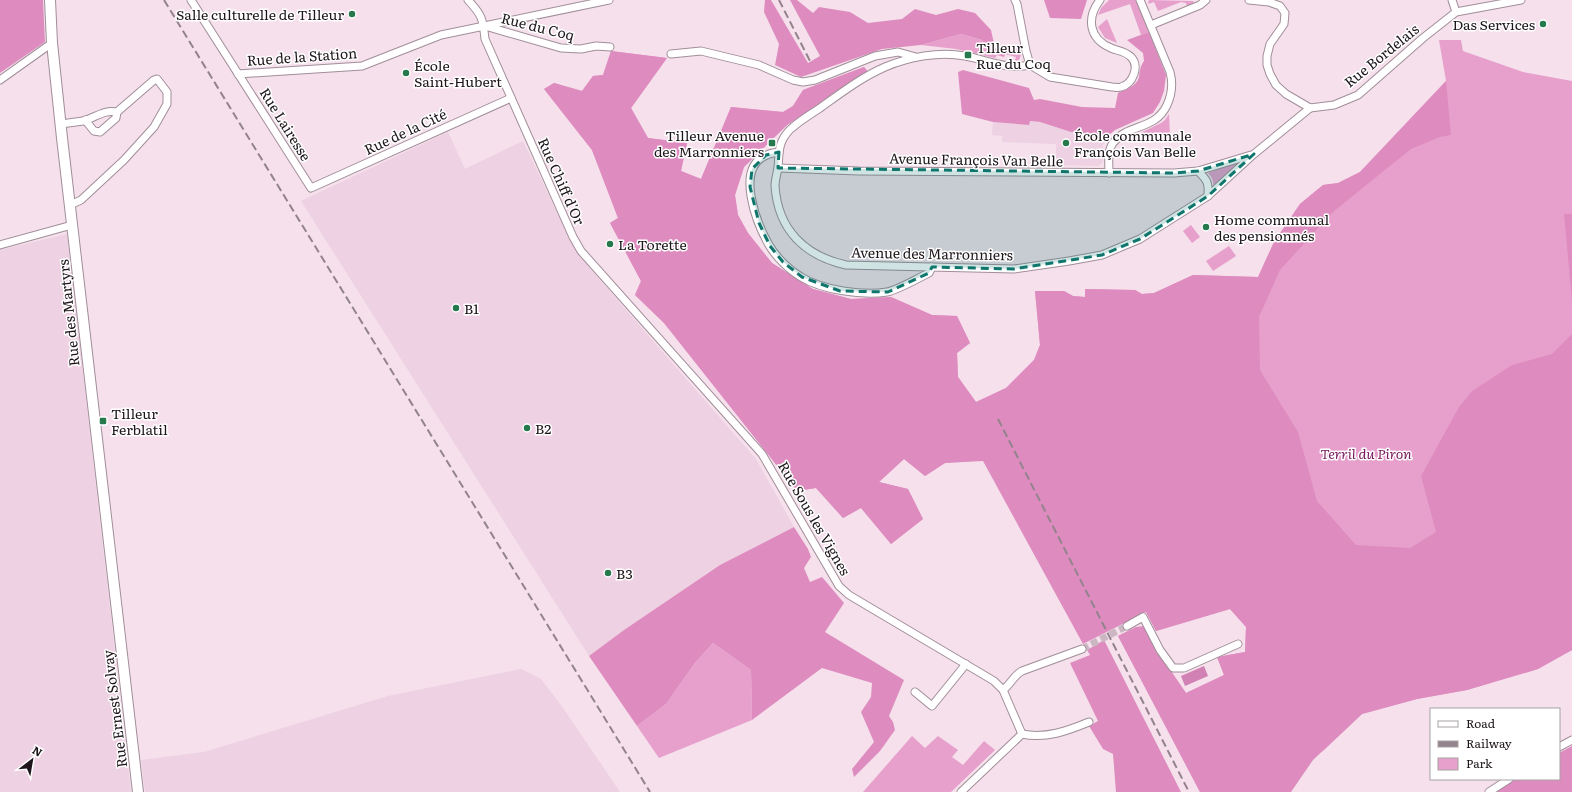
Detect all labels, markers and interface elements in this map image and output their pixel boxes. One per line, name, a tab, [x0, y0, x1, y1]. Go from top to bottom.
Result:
place label: Salle culturelle de Tilleur	[176, 4, 344, 24]
street label: Rue du Coq	[499, 7, 577, 45]
marker: Salle culturelle de Tilleur	[347, 9, 357, 19]
place label: Das Services	[1452, 14, 1535, 34]
street label: Rue Bordelais	[1339, 19, 1423, 91]
marker: Das Services	[1538, 19, 1548, 29]
place label: Tilleur Rue du Coq	[976, 37, 1051, 73]
street label: Rue de la Station	[246, 42, 358, 70]
marker: Tilleur Rue du Coq	[963, 50, 973, 60]
place label: École Saint-Hubert	[414, 55, 502, 91]
marker: École Saint-Hubert	[401, 68, 411, 78]
street label: Rue Lairesse	[256, 83, 316, 165]
street label: Rue de la Cité	[360, 103, 450, 159]
place label: Tilleur Avenue des Marronniers	[654, 125, 764, 161]
place label: École communale François Van Belle	[1074, 125, 1196, 161]
street label: Rue Chiff d'Or	[534, 134, 590, 228]
marker: Tilleur Avenue des Marronniers	[767, 138, 777, 148]
marker: École communale François Van Belle	[1061, 138, 1071, 148]
street label: Avenue François Van Belle	[889, 147, 1063, 171]
place label: Home communal des pensionnés	[1214, 209, 1330, 245]
marker: Home communal des pensionnés	[1201, 222, 1211, 232]
place label: La Torette	[618, 234, 687, 254]
marker: La Torette	[605, 239, 615, 249]
street label: Avenue des Marronniers	[851, 242, 1013, 264]
street label: Rue des Martyrs	[52, 259, 84, 367]
place label: B1	[464, 298, 479, 318]
marker: B1	[451, 303, 461, 313]
place label: Tilleur Ferblatil	[111, 403, 168, 439]
marker: Tilleur Ferblatil	[98, 416, 108, 426]
place label: B2	[535, 418, 551, 438]
marker: B2	[522, 423, 532, 433]
park label: Terril du Piron	[1320, 443, 1412, 463]
street label: Rue Sous les Vignes	[774, 457, 856, 579]
place label: B3	[616, 563, 633, 583]
marker: B3	[603, 568, 613, 578]
street label: Rue Ernest Solvay	[97, 648, 131, 769]
legend	[1430, 708, 1560, 780]
text: Road	[1466, 714, 1496, 732]
text: Railway	[1466, 734, 1512, 752]
north arrow	[12, 740, 52, 780]
text: N	[30, 741, 46, 760]
text: Park	[1466, 754, 1493, 772]

